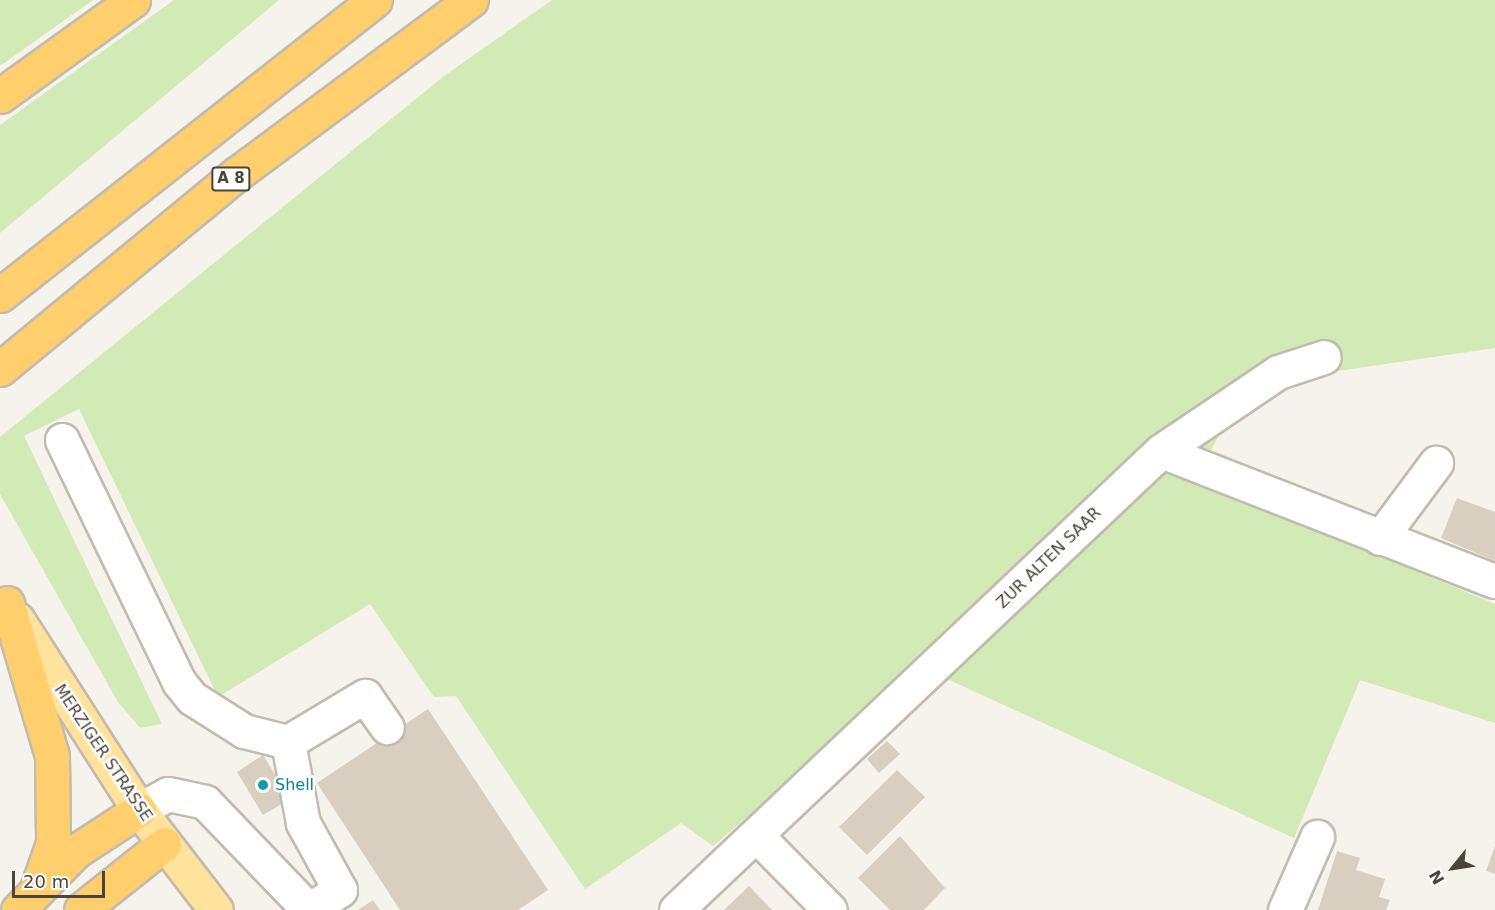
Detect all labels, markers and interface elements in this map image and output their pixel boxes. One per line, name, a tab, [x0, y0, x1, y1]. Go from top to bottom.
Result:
road number: A 8	[210, 167, 252, 191]
street label: ZUR ALTEN SAAR	[993, 503, 1105, 613]
street label: MERZIGER STRASSE	[50, 681, 156, 825]
place label: Shell	[275, 775, 314, 795]
marker: Shell	[256, 778, 270, 792]
north arrow	[1423, 838, 1483, 898]
scale bar	[15, 859, 108, 897]
text: N	[1425, 867, 1449, 888]
text: 20 m	[23, 871, 69, 892]

